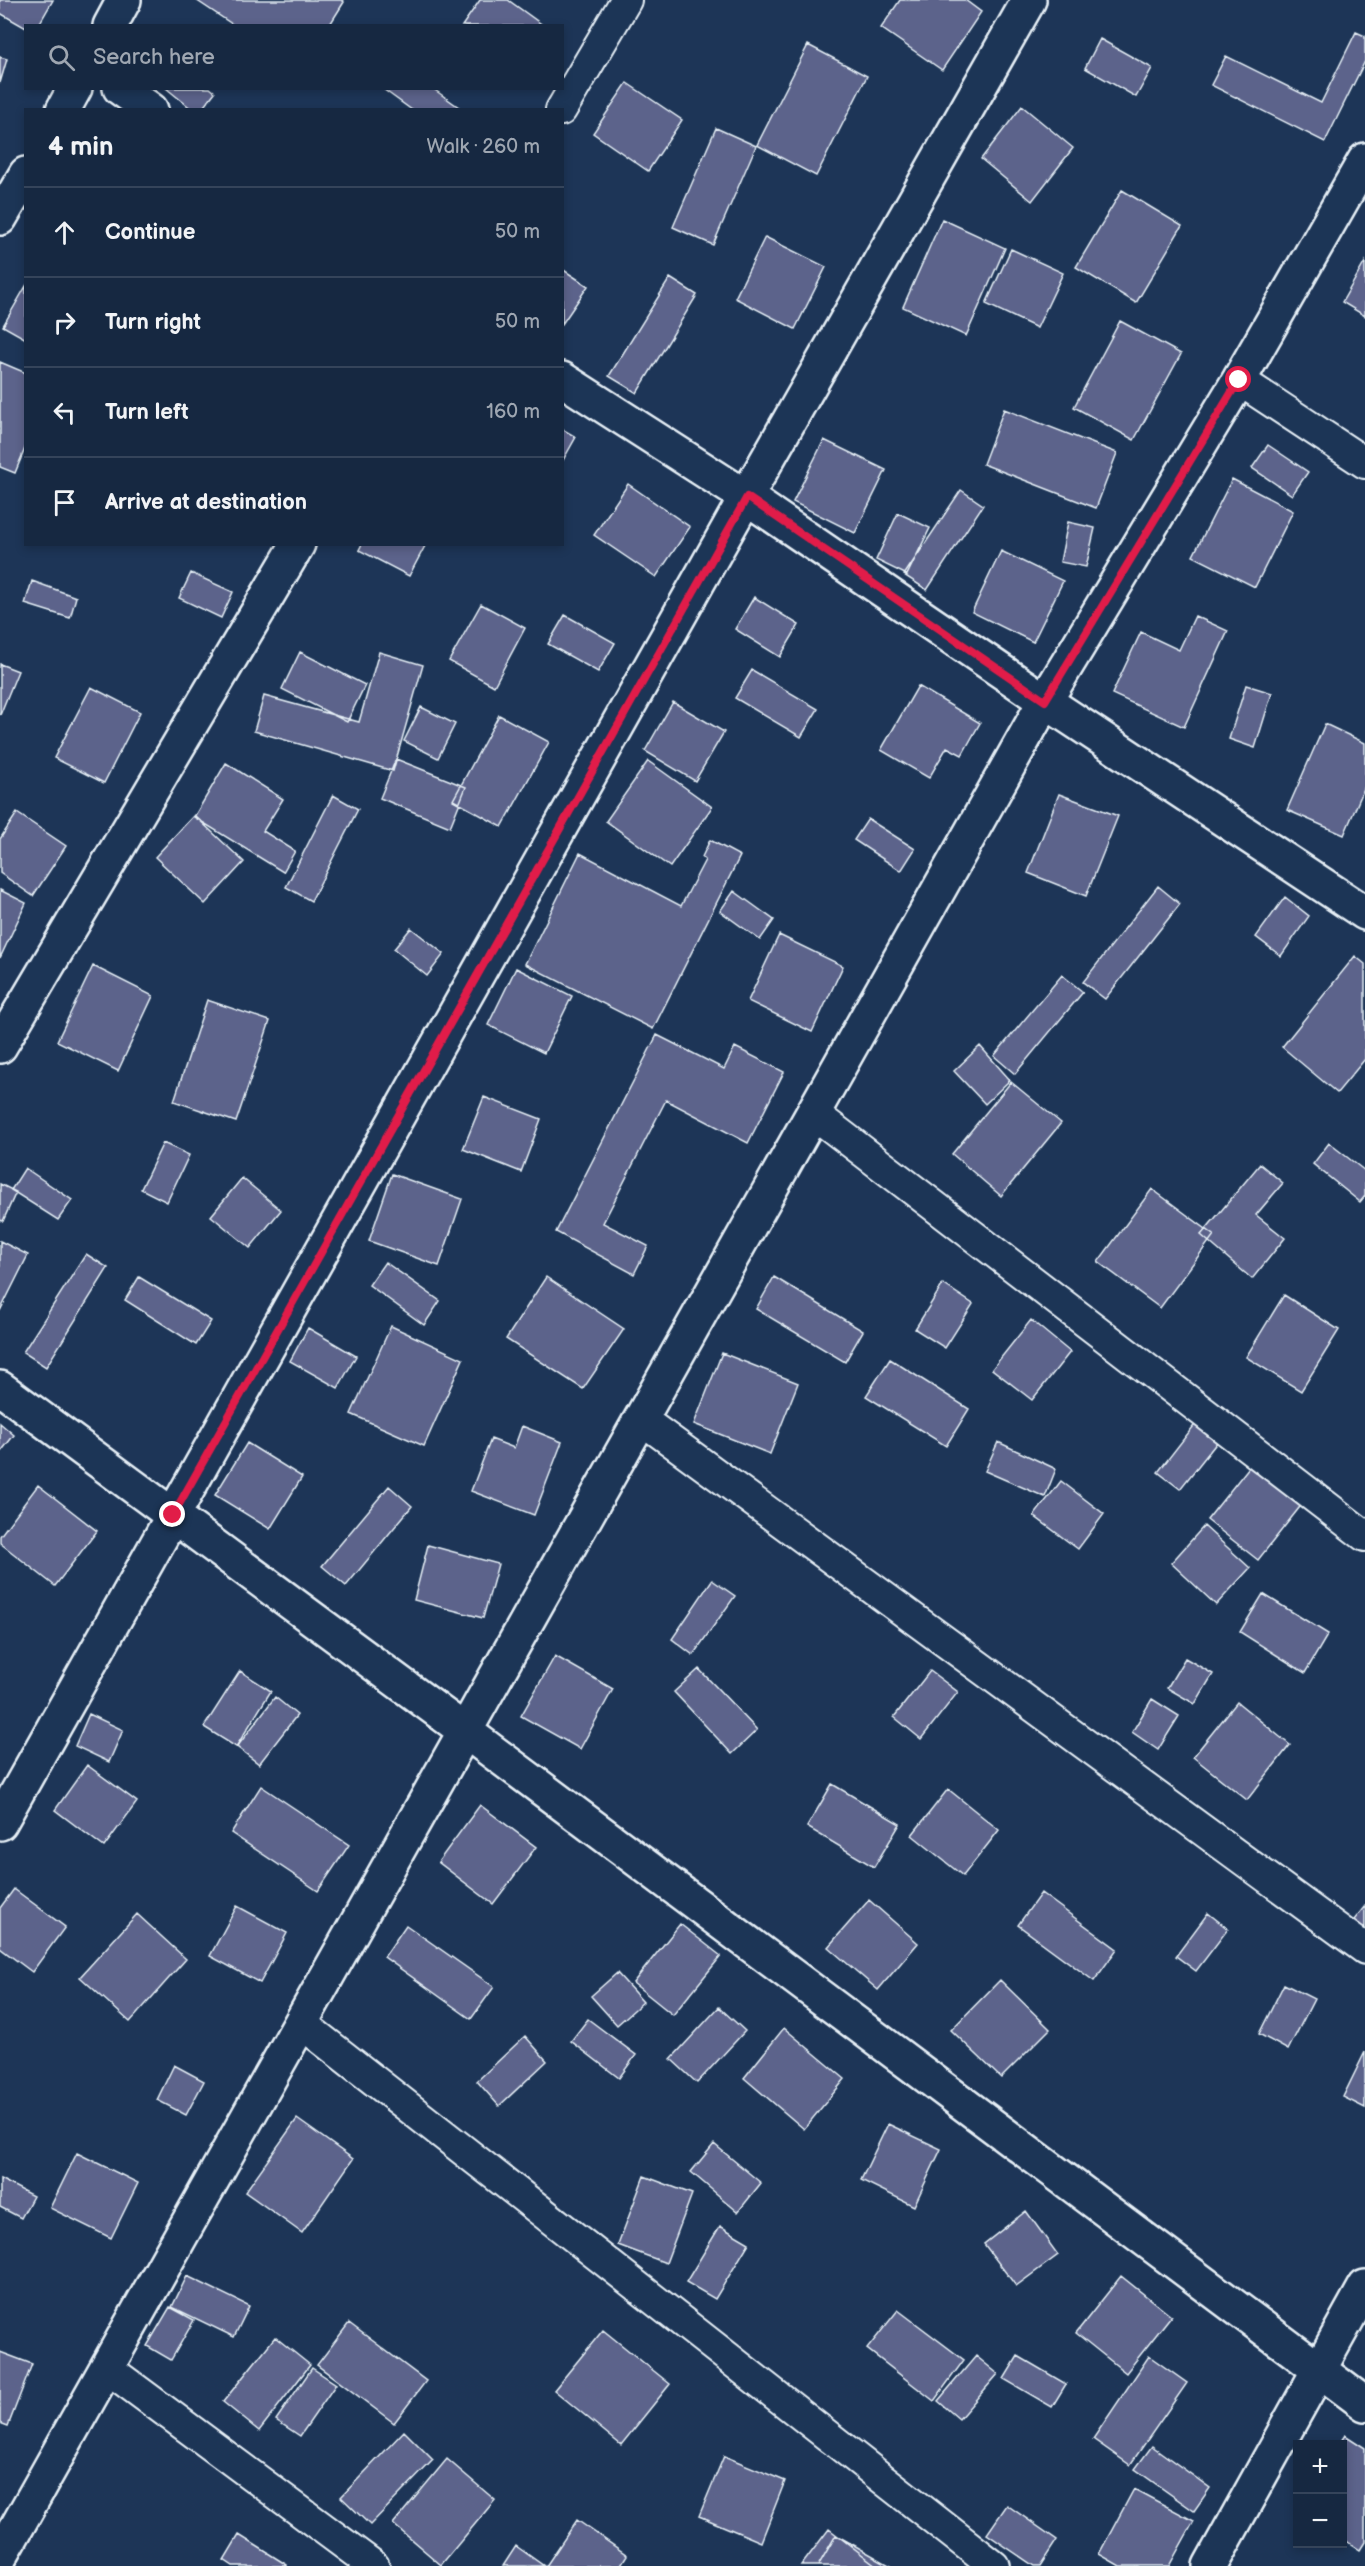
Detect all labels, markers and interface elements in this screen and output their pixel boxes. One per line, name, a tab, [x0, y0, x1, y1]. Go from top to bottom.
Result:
search box	[24, 24, 564, 90]
icon: search	[45, 41, 78, 74]
text: Search here	[93, 44, 215, 71]
text: 4 min	[48, 132, 113, 163]
text: Walk · 260 m	[427, 135, 540, 159]
icon: ahead	[48, 216, 81, 249]
text: Continue	[105, 219, 195, 246]
text: 50 m	[495, 220, 540, 244]
icon: right	[48, 306, 81, 339]
text: Turn right	[105, 309, 201, 336]
text: 50 m	[495, 310, 540, 334]
route start	[1225, 366, 1251, 392]
icon: left	[48, 396, 81, 429]
text: Turn left	[105, 399, 189, 426]
text: 160 m	[486, 400, 540, 424]
icon: arrive	[48, 486, 81, 519]
text: Arrive at destination	[105, 489, 307, 516]
route end	[159, 1501, 185, 1527]
map controls	[1293, 2440, 1347, 2548]
button: +	[1293, 2440, 1347, 2494]
button: −	[1293, 2494, 1347, 2548]

